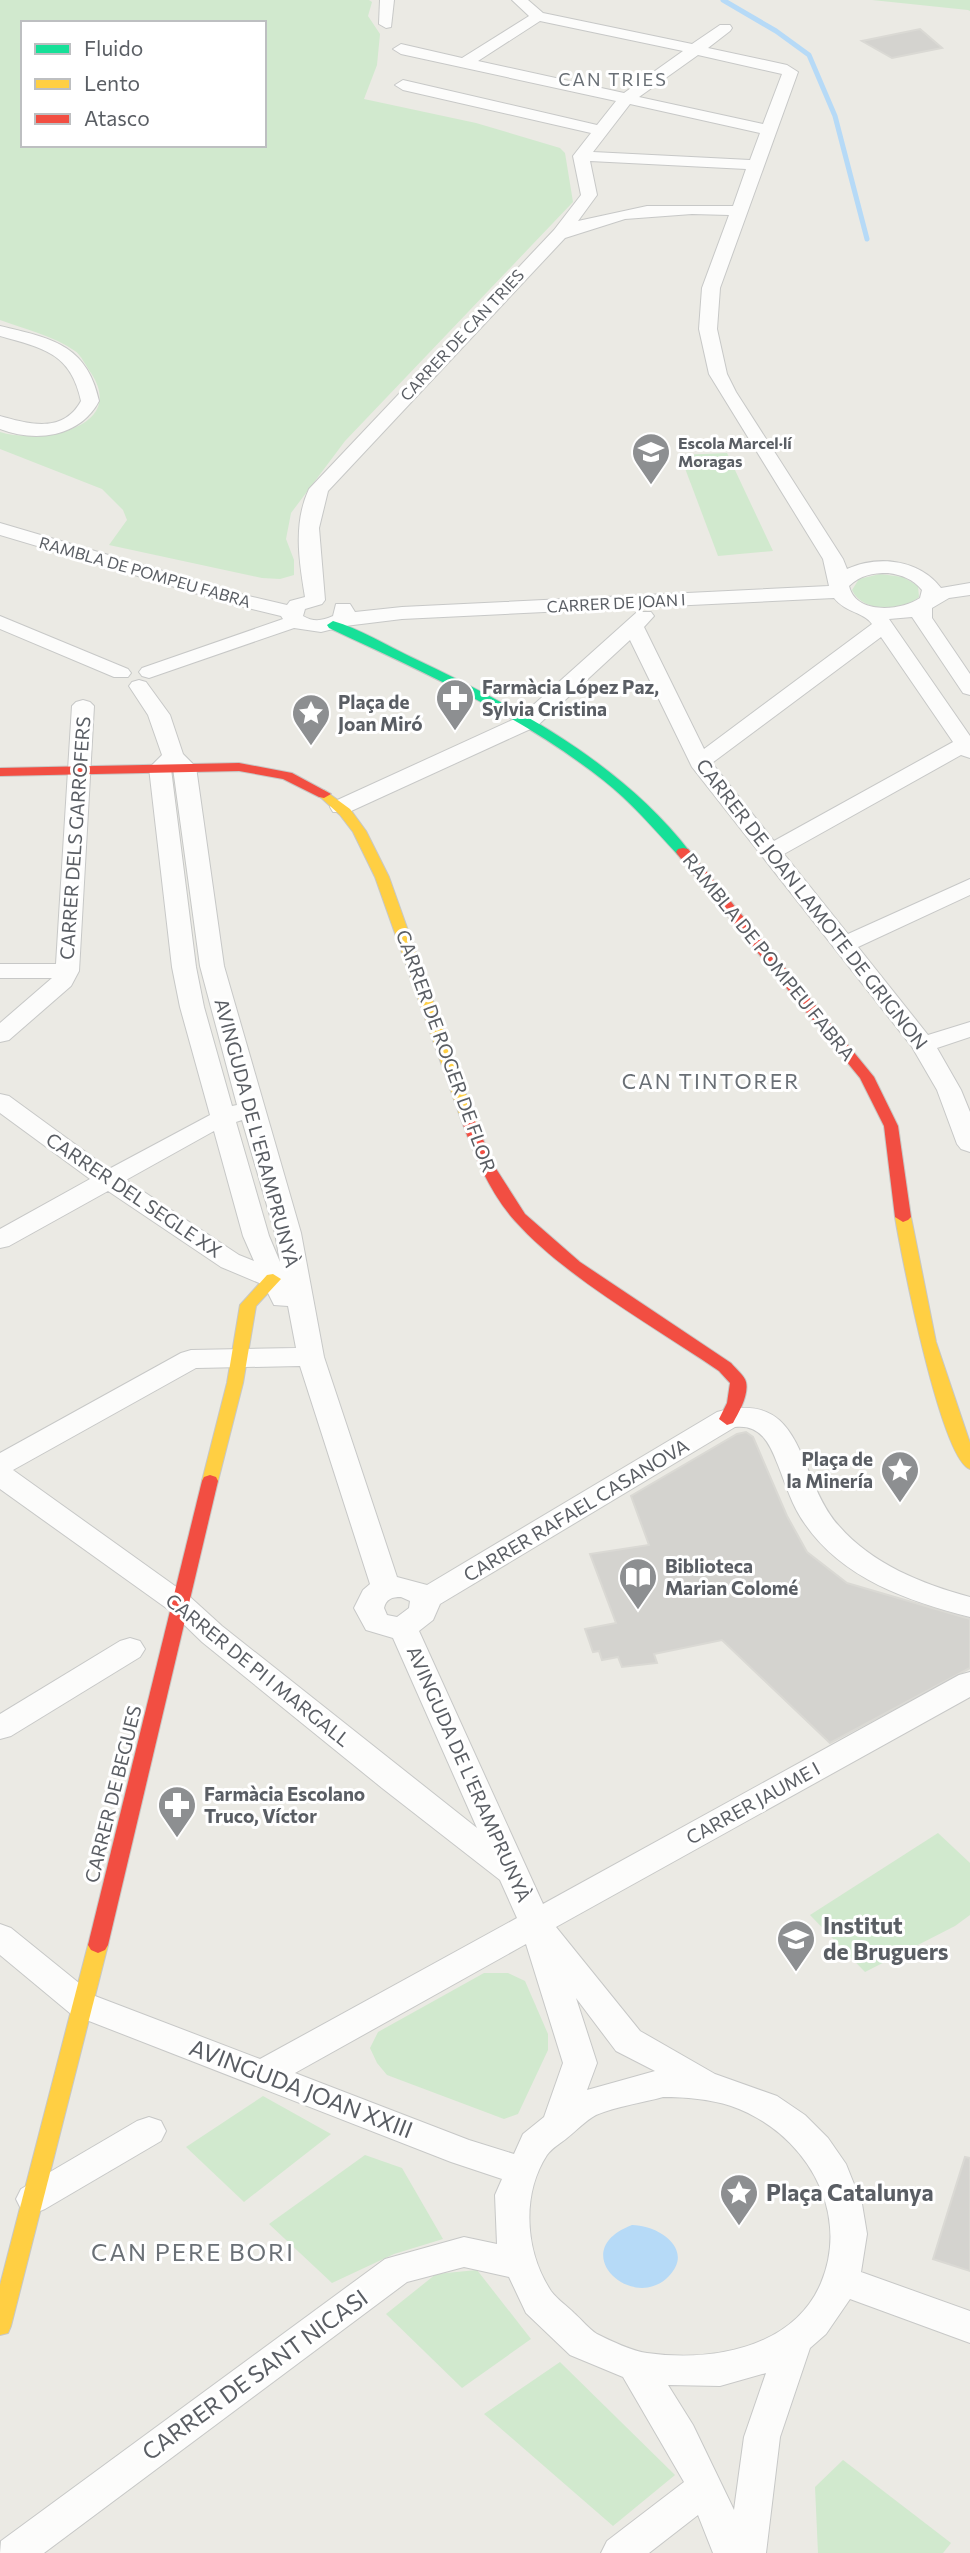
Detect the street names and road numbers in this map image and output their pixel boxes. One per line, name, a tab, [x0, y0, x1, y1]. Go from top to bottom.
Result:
street label: CARRER DE CAN TRIES	[396, 265, 527, 404]
street label: RAMBLA DE POMPEU FABRA	[37, 532, 253, 611]
street label: CARRER DE JOAN I	[546, 589, 686, 616]
street label: CARRER DELS GARROFERS	[55, 715, 94, 960]
street label: CARRER DE JOAN LAMOTE DE GRIGNON	[692, 754, 933, 1054]
street label: RAMBLA DE POMPEU FABRA	[679, 848, 860, 1065]
street label: CARRER DE ROGER DE FLOR	[392, 926, 501, 1175]
street label: AVINGUDA DE L'ERAMPRUNYÀ	[210, 996, 305, 1270]
street label: CARRER DEL SEGLE XX	[42, 1127, 227, 1262]
street label: CARRER RAFAEL CASANOVA	[459, 1433, 693, 1586]
street label: CARRER DE PI I MARGALL	[162, 1588, 355, 1751]
street label: AVINGUDA DE L'ERAMPRUNYÀ	[402, 1642, 536, 1905]
street label: CARRER DE BEGUES	[79, 1703, 146, 1885]
street label: CARRER JAUME I	[682, 1756, 824, 1849]
street label: AVINGUDA JOAN XXIII	[186, 2033, 417, 2144]
street label: CARRER DE SANT NICASI	[136, 2283, 373, 2465]

